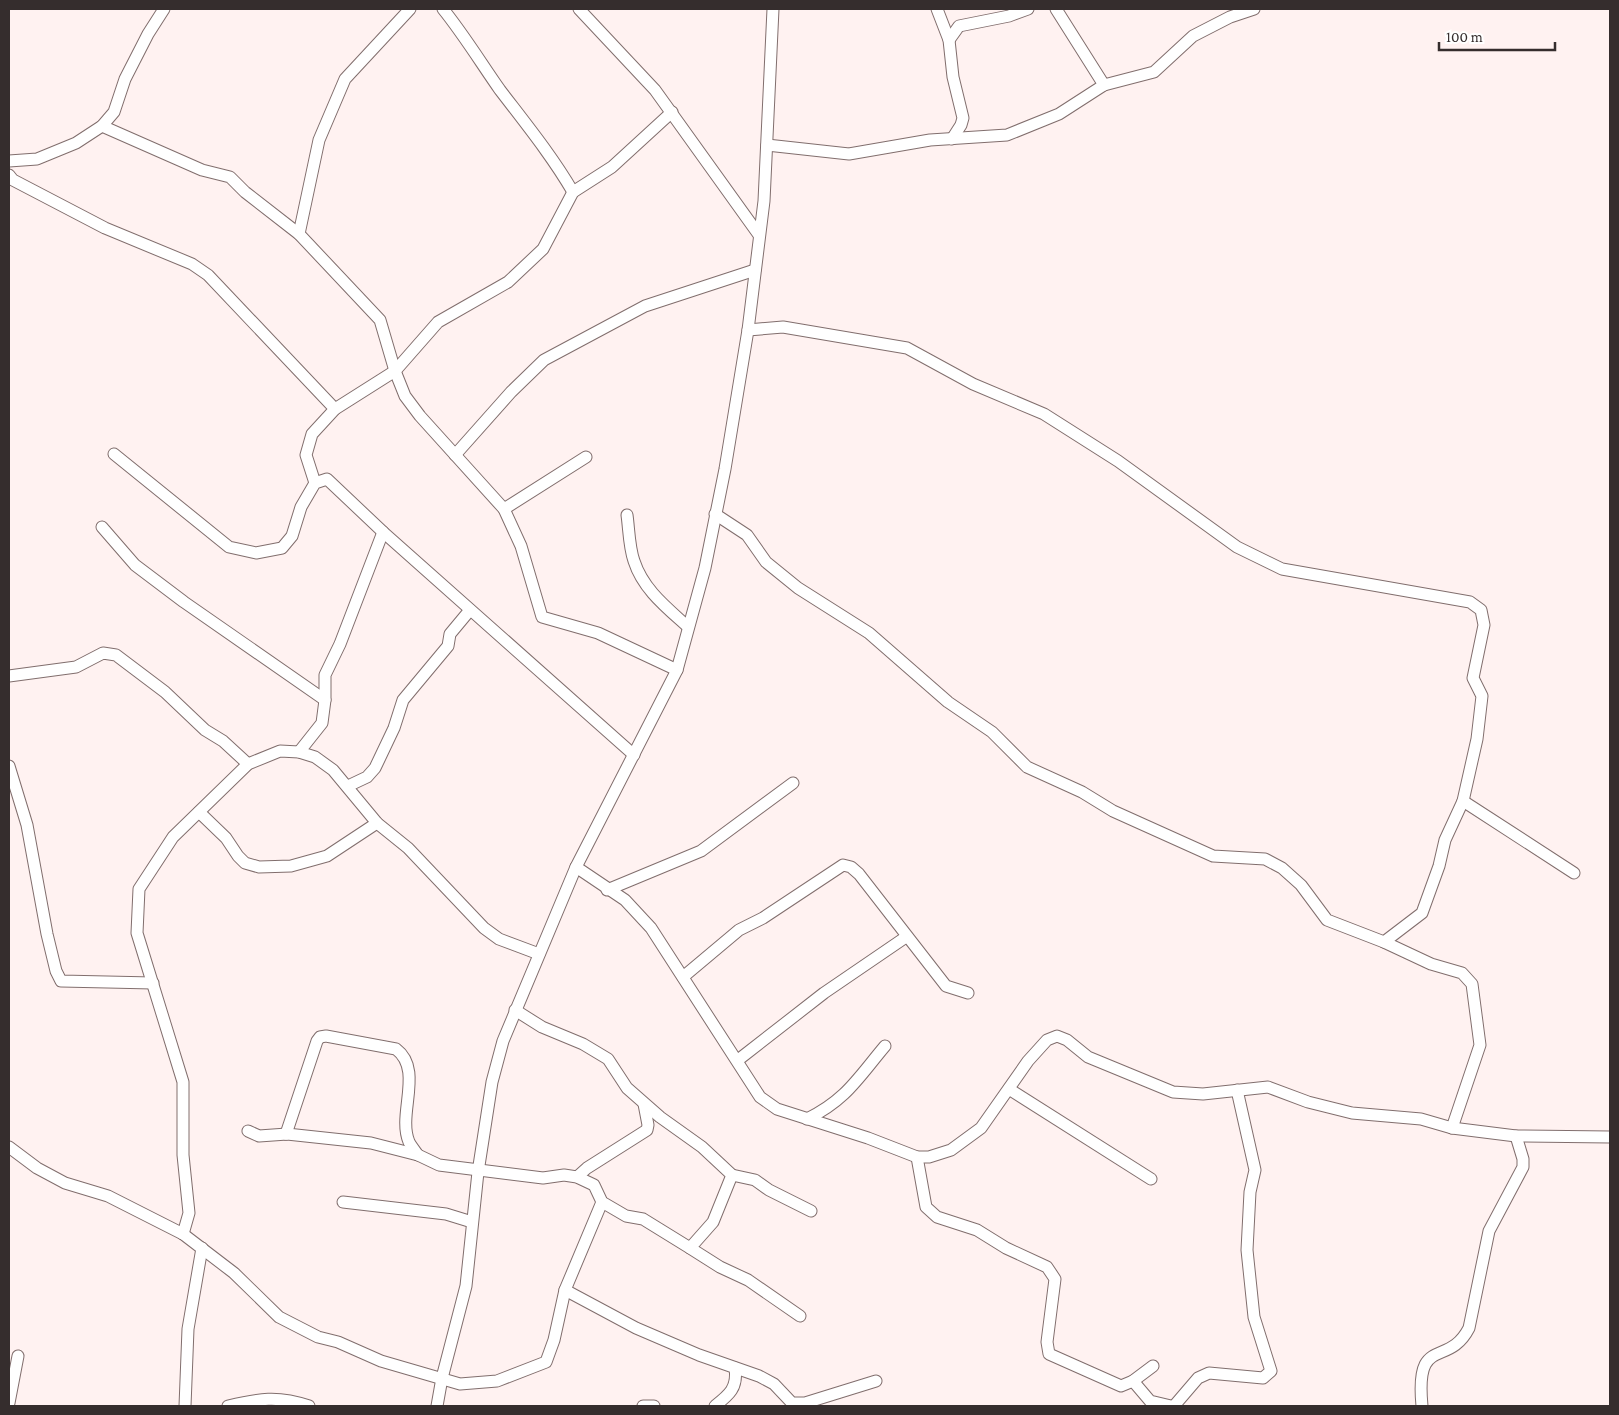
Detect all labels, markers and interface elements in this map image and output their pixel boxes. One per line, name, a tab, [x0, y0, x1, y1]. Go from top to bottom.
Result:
scale bar	[1439, 20, 1555, 52]
text: 100 m	[1446, 29, 1483, 45]

